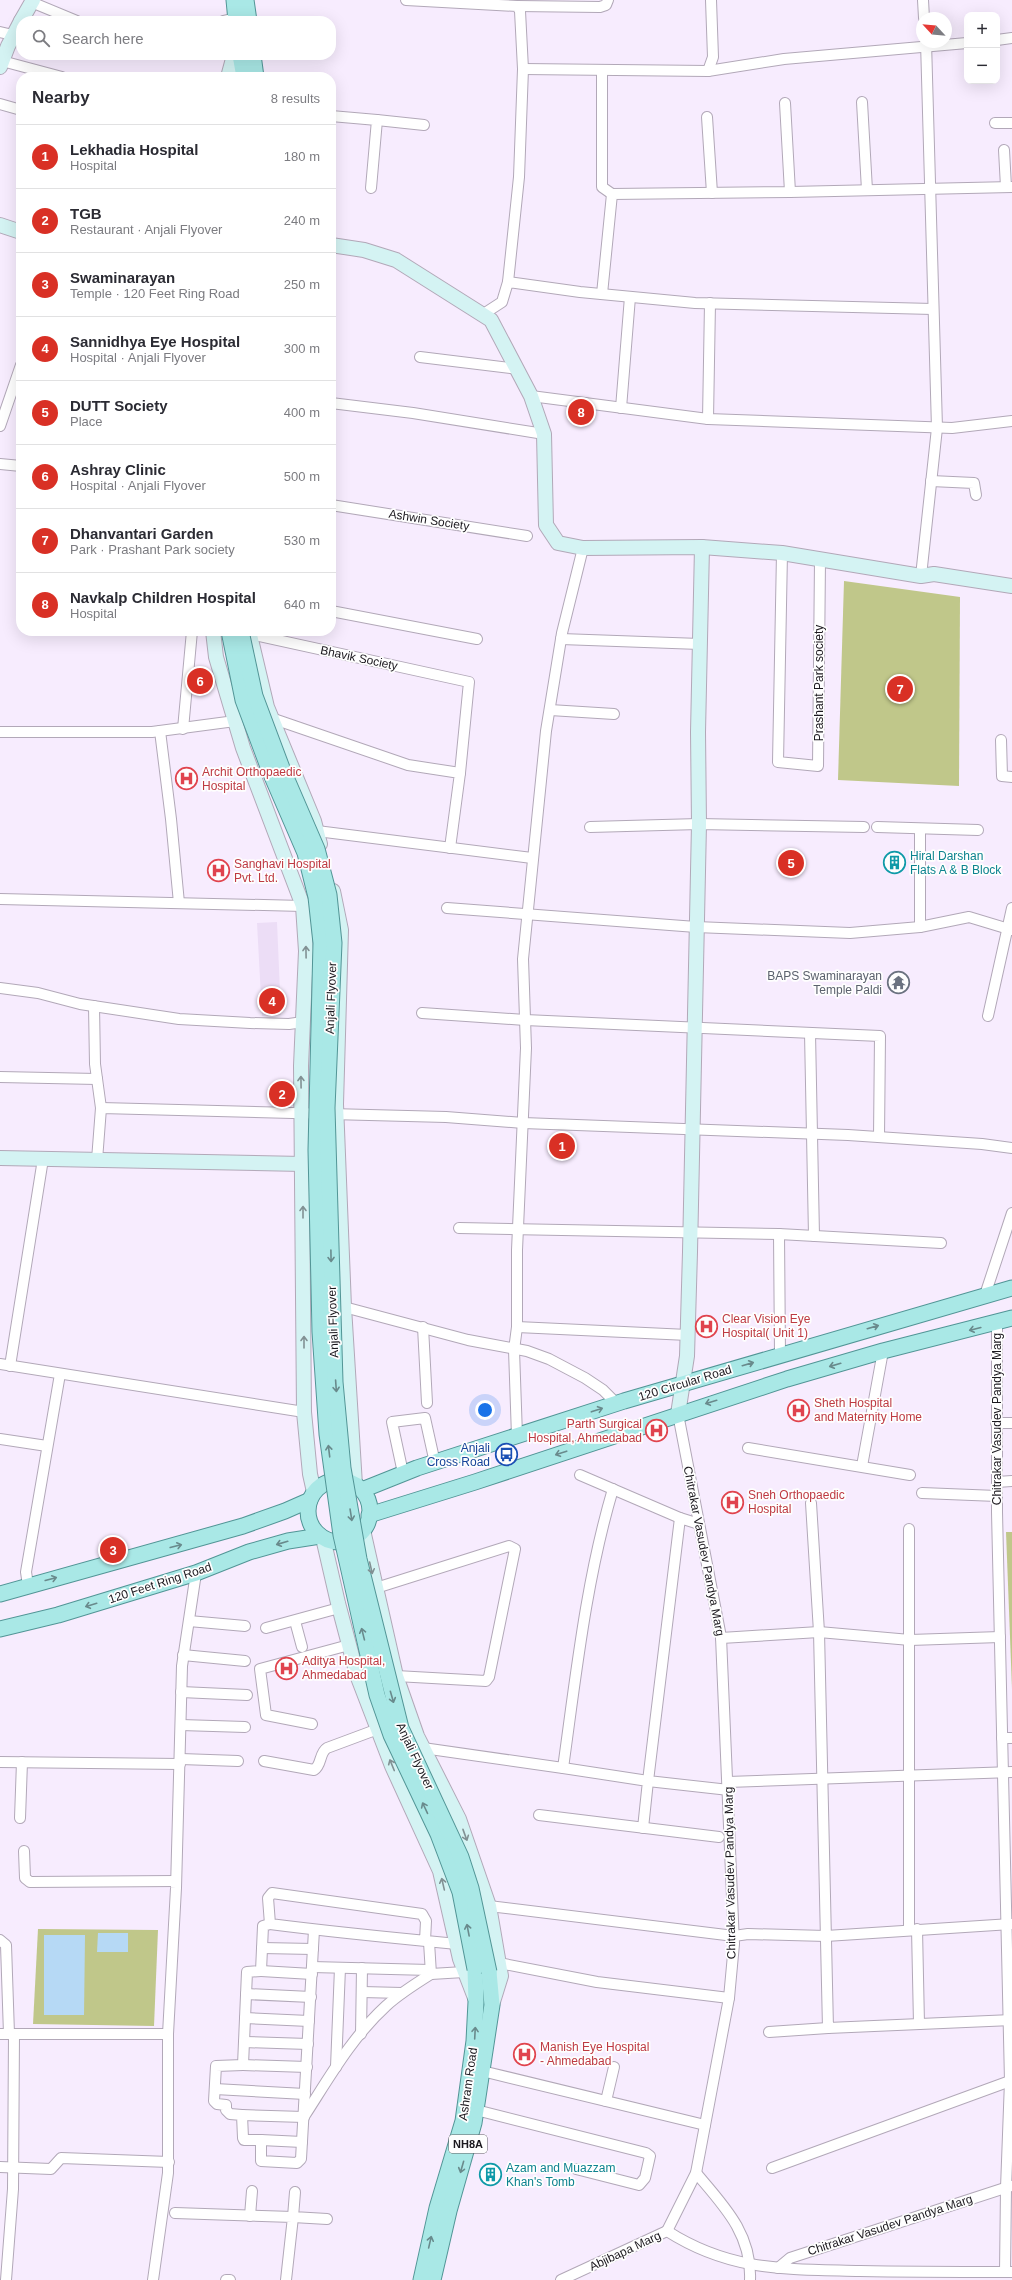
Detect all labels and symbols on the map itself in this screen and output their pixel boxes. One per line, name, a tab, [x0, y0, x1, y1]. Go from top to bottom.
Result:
north arrow	[916, 12, 952, 48]
pin: 8	[568, 397, 594, 427]
street label: Ashwin Society	[388, 507, 470, 533]
street label: Prashant Park society	[812, 625, 826, 741]
street label: Bhavik Society	[319, 643, 399, 673]
pin: 6	[187, 666, 213, 696]
pin: 7	[887, 674, 913, 704]
place label: Archit Orthopaedic Hospital	[202, 765, 301, 793]
hospital icon: Archit Orthopaedic Hospital	[174, 766, 200, 792]
pin: 5	[778, 848, 804, 878]
place label: Hiral Darshan Flats A & B Block	[910, 849, 1002, 877]
building icon: Hiral Darshan Flats A & B Block	[881, 850, 907, 876]
place label: Sanghavi Hospital Pvt. Ltd.	[234, 857, 331, 885]
hospital icon: Sanghavi Hospital Pvt. Ltd.	[206, 858, 232, 884]
one-way arrow	[302, 946, 310, 959]
street label: Anjali Flyover	[323, 962, 339, 1034]
place label: BAPS Swaminarayan Temple Paldi	[767, 969, 882, 997]
temple icon: BAPS Swaminarayan Temple Paldi	[885, 970, 911, 996]
pin: 4	[259, 986, 285, 1016]
one-way arrow	[298, 1076, 305, 1089]
pin: 2	[269, 1079, 295, 1109]
pin: 1	[549, 1131, 575, 1161]
one-way arrow	[299, 1206, 307, 1219]
one-way arrow	[327, 1249, 335, 1262]
street label: Anjali Flyover	[325, 1286, 341, 1358]
place label: Clear Vision Eye Hospital( Unit 1)	[722, 1312, 811, 1340]
hospital icon: Clear Vision Eye Hospital( Unit 1)	[693, 1313, 719, 1339]
one-way arrow	[866, 1323, 879, 1330]
one-way arrow	[968, 1325, 981, 1333]
street label: Chitrakar Vasudev Pandya Marg	[990, 1333, 1004, 1505]
one-way arrow	[300, 1336, 308, 1349]
one-way arrow	[742, 1360, 755, 1367]
street label: 120 Circular Road	[637, 1362, 733, 1404]
one-way arrow	[829, 1362, 842, 1369]
one-way arrow	[332, 1379, 339, 1392]
place label: Sheth Hospital and Maternity Home	[814, 1396, 922, 1424]
hospital icon: Sheth Hospital and Maternity Home	[786, 1397, 812, 1423]
one-way arrow	[705, 1399, 717, 1407]
your location	[475, 1400, 495, 1420]
one-way arrow	[590, 1406, 603, 1413]
place label: Parth Surgical Hospital, Ahmedabad	[528, 1417, 642, 1445]
hospital icon: Parth Surgical Hospital, Ahmedabad	[644, 1418, 670, 1444]
place label: Anjali Cross Road	[427, 1441, 490, 1469]
bus stop icon: Anjali Cross Road	[493, 1442, 519, 1468]
one-way arrow	[325, 1445, 332, 1458]
one-way arrow	[555, 1450, 568, 1457]
street label: Chitrakar Vasudev Pandya Marg	[681, 1465, 727, 1637]
place label: Sneh Orthopaedic Hospital	[748, 1488, 845, 1516]
hospital icon: Sneh Orthopaedic Hospital	[719, 1489, 745, 1515]
one-way arrow	[347, 1508, 355, 1521]
pin: 3	[100, 1535, 126, 1565]
one-way arrow	[275, 1540, 288, 1547]
one-way arrow	[170, 1542, 183, 1549]
street label: 120 Feet Ring Road	[107, 1560, 213, 1606]
one-way arrow	[368, 1562, 376, 1575]
one-way arrow	[44, 1575, 57, 1583]
one-way arrow	[85, 1602, 98, 1609]
one-way arrow	[359, 1628, 367, 1641]
place label: Aditya Hospital, Ahmedabad	[302, 1654, 385, 1682]
hospital icon: Aditya Hospital, Ahmedabad	[273, 1655, 299, 1681]
one-way arrow	[388, 1690, 396, 1703]
street label: Anjali Flyover	[393, 1720, 437, 1792]
one-way arrow	[387, 1759, 395, 1771]
street label: Chitrakar Vasudev Pandya Marg	[721, 1787, 739, 1959]
one-way arrow	[421, 1802, 428, 1814]
one-way arrow	[461, 1829, 469, 1841]
one-way arrow	[439, 1878, 447, 1891]
one-way arrow	[463, 1924, 471, 1937]
one-way arrow	[471, 2027, 478, 2040]
place label: Manish Eye Hospital - Ahmedabad	[540, 2040, 649, 2068]
hospital icon: Manish Eye Hospital - Ahmedabad	[511, 2041, 537, 2067]
street label: Ashram Road	[456, 2047, 480, 2121]
road number: NH8A	[449, 2135, 487, 2153]
one-way arrow	[457, 2160, 465, 2173]
place label: Azam and Muazzam Khan's Tomb	[506, 2161, 615, 2189]
building icon: Azam and Muazzam Khan's Tomb	[477, 2162, 503, 2188]
street label: Chitrakar Vasudev Pandya Marg	[806, 2192, 974, 2258]
street label: Abjibapa Marg	[587, 2228, 663, 2274]
one-way arrow	[426, 2236, 434, 2249]

